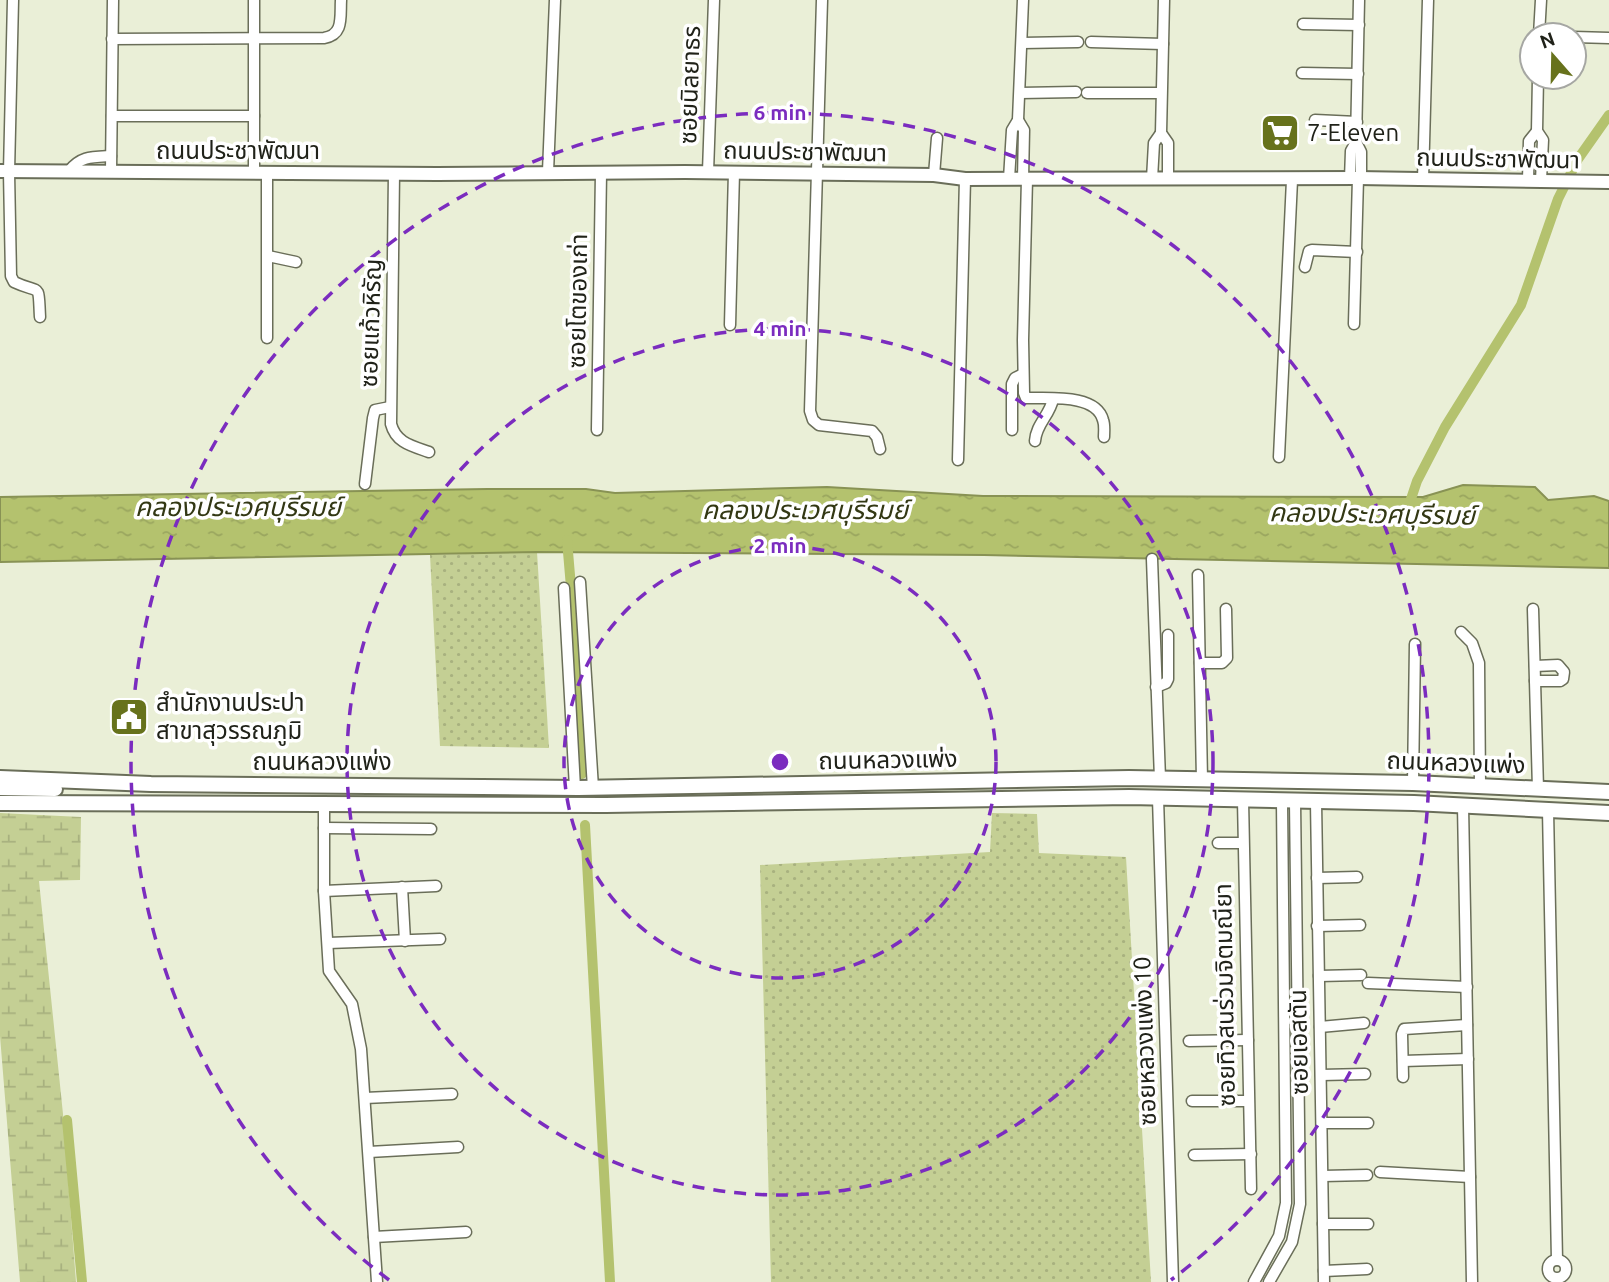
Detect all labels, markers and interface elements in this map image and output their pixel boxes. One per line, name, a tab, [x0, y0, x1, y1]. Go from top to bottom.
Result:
north arrow	[1518, 21, 1588, 91]
street label: ซอยนิลยาธร	[674, 25, 705, 145]
text: N	[1537, 27, 1558, 53]
text: 6 min	[753, 100, 807, 124]
supermarket icon: 7-Eleven	[1259, 112, 1301, 154]
place label: 7-Eleven	[1307, 119, 1399, 146]
street label: ถนนประชาพัฒนา	[156, 137, 320, 164]
street label: ถนนประชาพัฒนา	[723, 137, 887, 166]
street label: ถนนประชาพัฒนา	[1416, 144, 1580, 173]
street label: ซอยโตของเก่า	[563, 233, 592, 369]
street label: ซอยแก้วหิรัญ	[355, 258, 386, 388]
text: 4 min	[753, 316, 807, 340]
water label: คลองประเวศบุรีรมย์	[135, 492, 346, 523]
water label: คลองประเวศบุรีรมย์	[702, 495, 913, 526]
water label: คลองประเวศบุรีรมย์	[1269, 497, 1480, 532]
text: 2 min	[753, 533, 807, 557]
place label: สำนักงานประปา สาขาสุวรรณภูมิ	[156, 689, 305, 746]
public building icon: สำนักงานประปา สาขาสุวรรณภูมิ	[108, 696, 150, 738]
street label: ถนนหลวงแพ่ง	[818, 745, 958, 774]
street label: ถนนหลวงแพ่ง	[1386, 747, 1526, 778]
street label: ถนนหลวงแพ่ง	[252, 748, 392, 775]
centre of rings	[768, 750, 792, 774]
street label: ซอยทิวสนร่วมจิตมณียา	[1209, 883, 1240, 1107]
street label: ซอยหลวงแพ่ง 10	[1128, 956, 1161, 1126]
street label: ซอยเอสตัน	[1284, 989, 1313, 1095]

